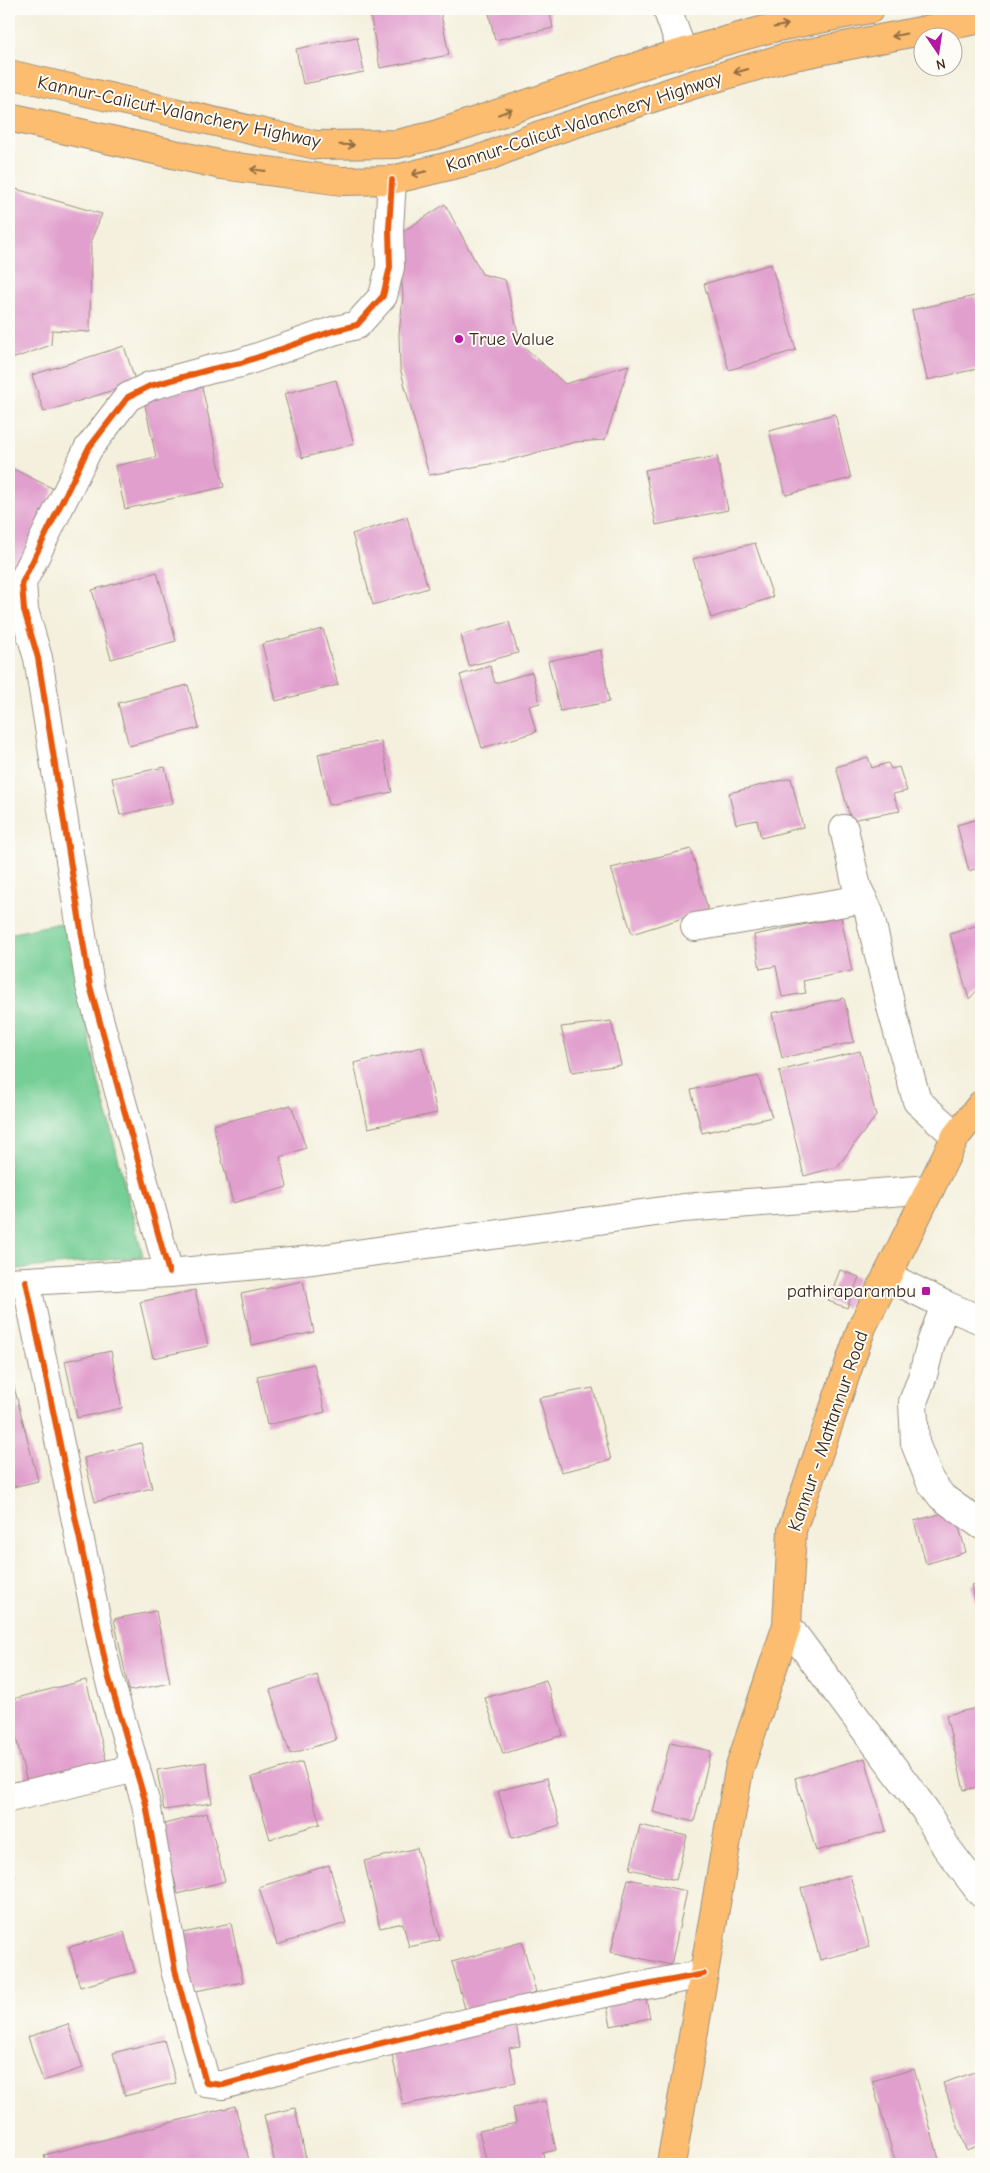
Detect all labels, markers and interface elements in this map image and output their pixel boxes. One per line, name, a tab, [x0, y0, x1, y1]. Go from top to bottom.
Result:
one-way arrow	[772, 21, 788, 31]
north arrow	[912, 28, 962, 78]
one-way arrow	[892, 31, 908, 41]
text: N	[934, 55, 947, 73]
one-way arrow	[733, 66, 749, 76]
street label: Kannur-Calicut-Valanchery Highway	[443, 67, 725, 177]
street label: Kannur-Calicut-Valanchery Highway	[35, 71, 323, 153]
one-way arrow	[496, 107, 512, 116]
one-way arrow	[339, 141, 355, 150]
one-way arrow	[251, 165, 267, 175]
one-way arrow	[412, 169, 428, 178]
place label: True Value	[469, 328, 554, 350]
marker: True Value	[453, 333, 465, 345]
place label: pathiraparambu	[787, 1280, 916, 1302]
marker: pathiraparambu	[920, 1285, 932, 1297]
street label: Kannur - Mattannur Road	[783, 1328, 873, 1534]

